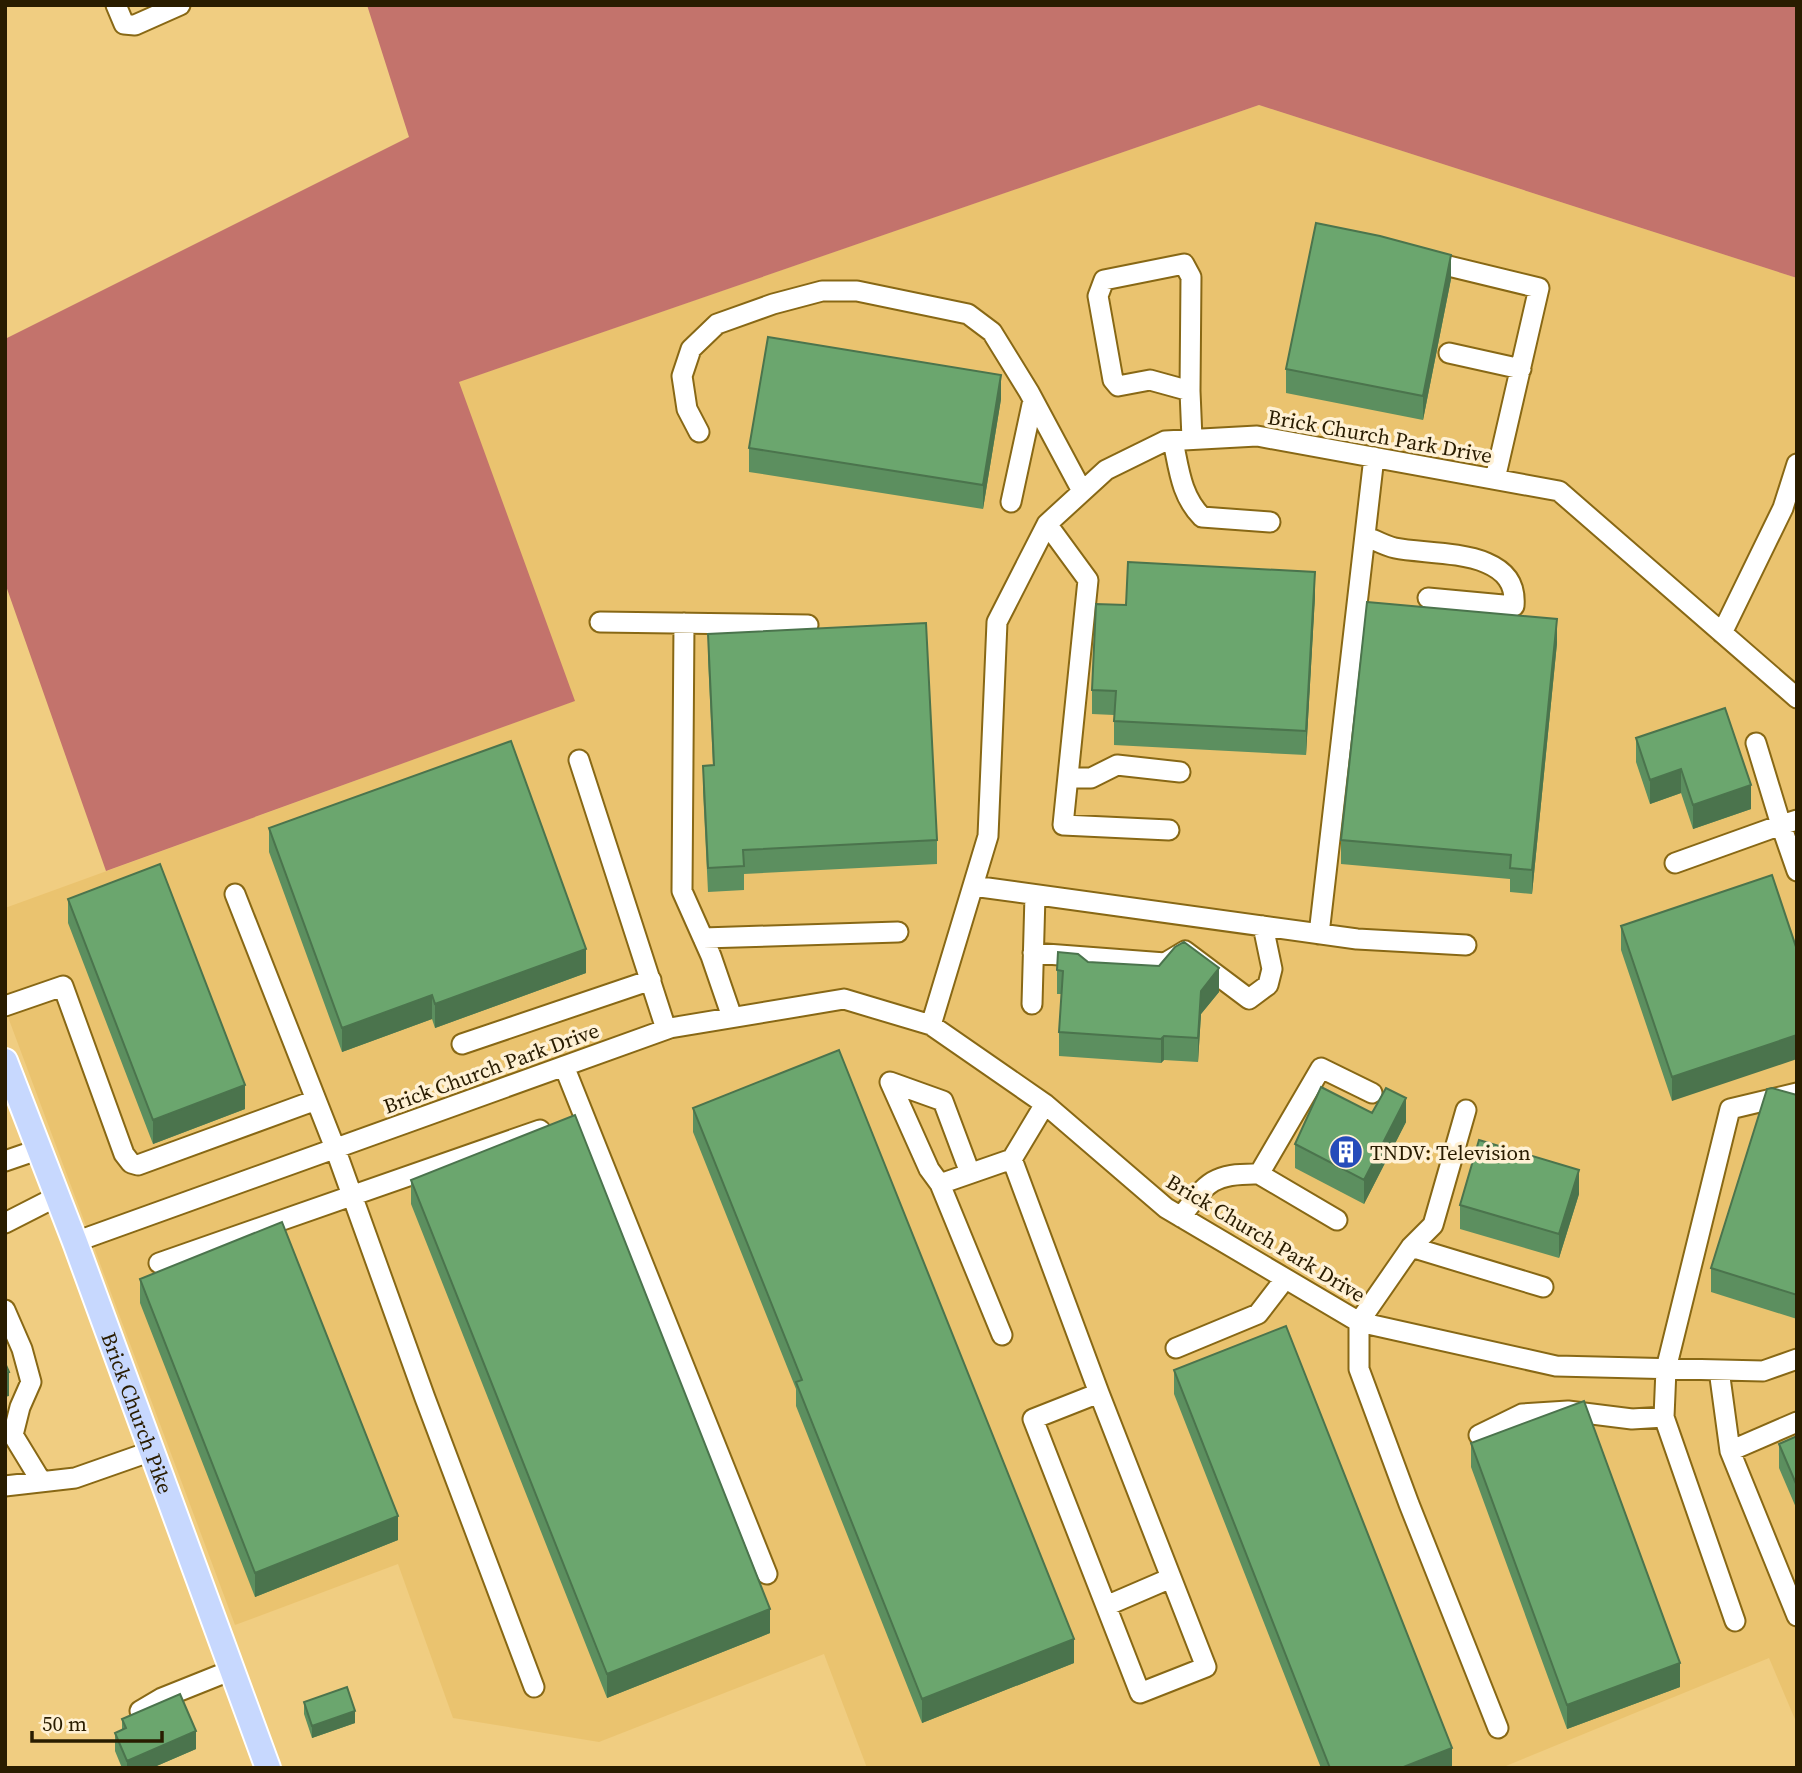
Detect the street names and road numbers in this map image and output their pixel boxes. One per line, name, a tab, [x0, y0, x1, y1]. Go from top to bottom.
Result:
street label: Brick Church Park Drive	[1265, 402, 1495, 470]
street label: Brick Church Park Drive	[379, 1015, 603, 1121]
street label: Brick Church Park Drive	[1161, 1167, 1371, 1309]
street label: Brick Church Pike	[95, 1328, 181, 1497]

